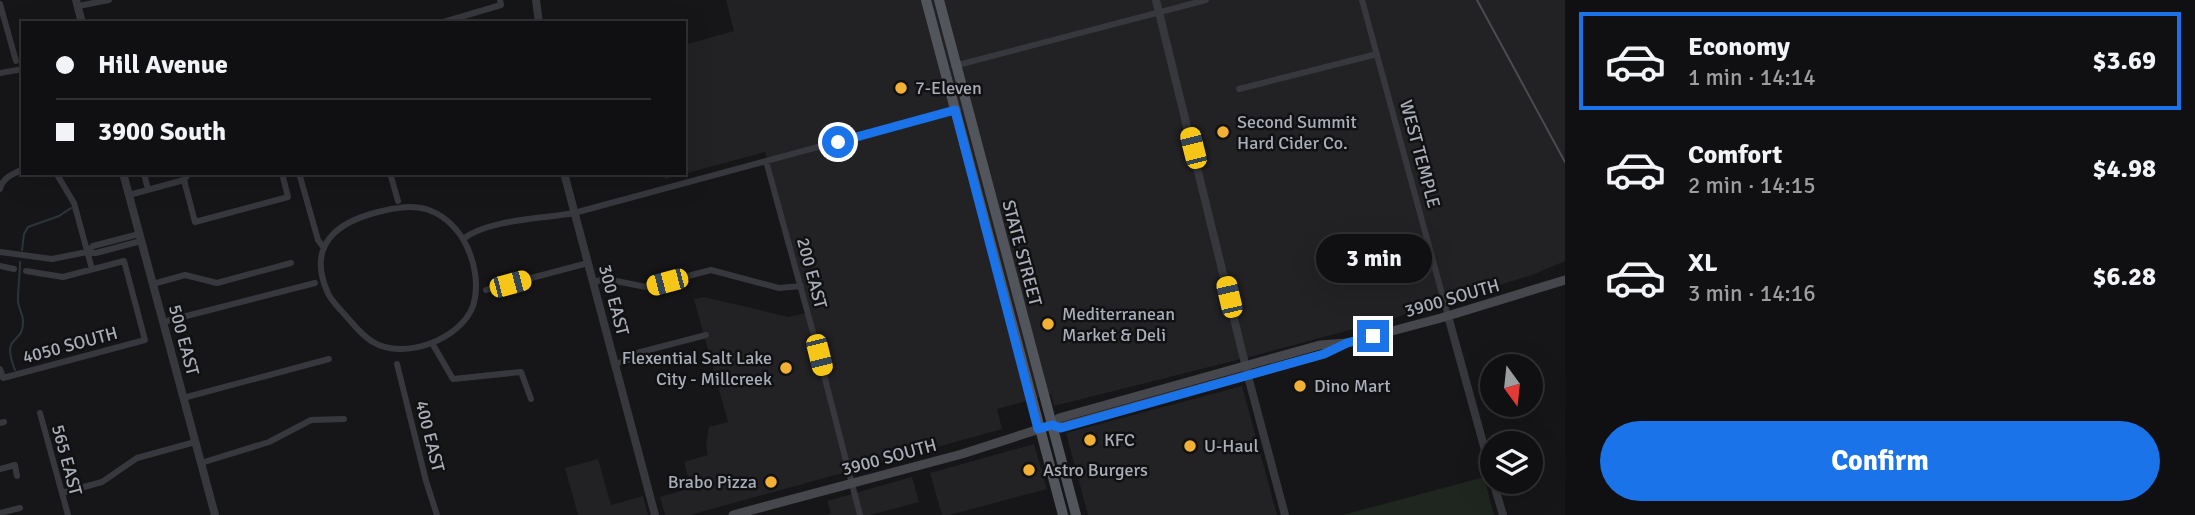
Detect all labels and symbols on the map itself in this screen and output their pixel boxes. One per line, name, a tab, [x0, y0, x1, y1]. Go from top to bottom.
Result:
place label: 7-Eleven	[915, 77, 982, 99]
marker: 7-Eleven	[893, 80, 909, 96]
street label: WEST TEMPLE	[1395, 98, 1445, 210]
place label: Second Summit Hard Cider Co.	[1237, 111, 1357, 154]
marker: Second Summit Hard Cider Co.	[1215, 124, 1231, 140]
car	[1178, 125, 1209, 171]
route start	[822, 126, 854, 158]
street label: STATE STREET	[997, 198, 1047, 308]
callout: 3 min	[1315, 234, 1431, 284]
street label: 200 EAST	[792, 235, 832, 311]
street label: 300 EAST	[594, 262, 634, 338]
car	[644, 266, 691, 298]
car	[487, 268, 534, 300]
car	[1215, 274, 1244, 320]
street label: 3900 SOUTH	[1402, 274, 1502, 322]
street label: 500 EAST	[164, 302, 204, 378]
place label: Mediterranean Market & Deli	[1062, 303, 1175, 346]
marker: Mediterranean Market & Deli	[1040, 316, 1056, 332]
route end	[1357, 320, 1389, 352]
street label: 4050 SOUTH	[20, 322, 120, 368]
car	[804, 332, 835, 378]
place label: Flexential Salt Lake City - Millcreek	[622, 347, 772, 390]
north arrow	[1480, 354, 1544, 416]
marker: Flexential Salt Lake City - Millcreek	[778, 360, 794, 376]
place label: Dino Mart	[1314, 375, 1391, 397]
marker: Dino Mart	[1292, 378, 1308, 394]
street label: 400 EAST	[411, 398, 449, 474]
street label: 565 EAST	[47, 422, 87, 498]
place label: KFC	[1104, 429, 1135, 451]
marker: KFC	[1082, 432, 1098, 448]
street label: 3900 SOUTH	[839, 434, 939, 480]
place label: U-Haul	[1204, 435, 1259, 457]
marker: U-Haul	[1182, 438, 1198, 454]
place label: Astro Burgers	[1043, 459, 1148, 481]
marker: Astro Burgers	[1021, 462, 1037, 478]
place label: Brabo Pizza	[668, 471, 757, 493]
marker: Brabo Pizza	[763, 474, 779, 490]

